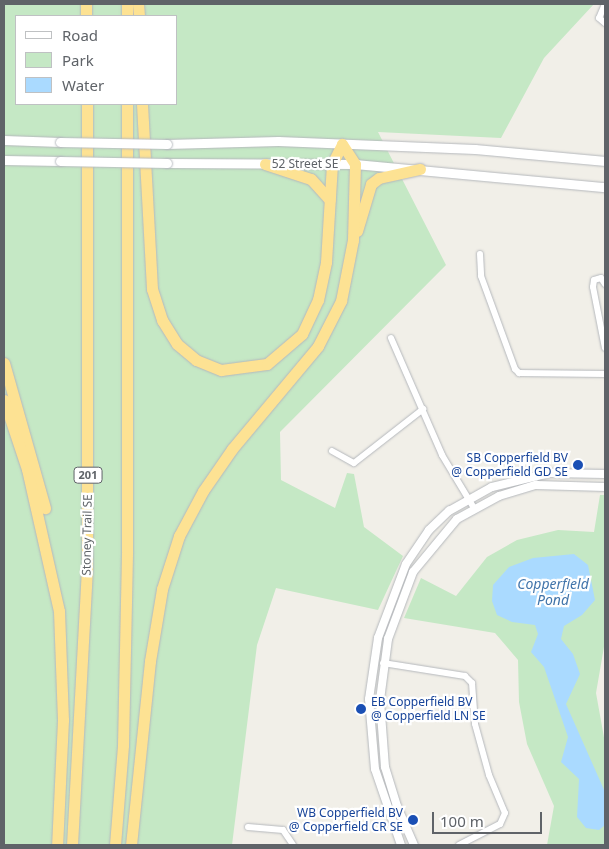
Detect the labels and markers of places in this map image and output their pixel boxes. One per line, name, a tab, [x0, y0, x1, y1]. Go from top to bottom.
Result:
place label: SB Copperfield BV @ Copperfield GD SE	[451, 451, 568, 479]
marker: SB Copperfield BV @ Copperfield GD SE	[572, 459, 584, 471]
place label: EB Copperfield BV @ Copperfield LN SE	[371, 695, 486, 723]
marker: EB Copperfield BV @ Copperfield LN SE	[355, 703, 367, 715]
place label: WB Copperfield BV @ Copperfield CR SE	[289, 806, 403, 834]
marker: WB Copperfield BV @ Copperfield CR SE	[407, 814, 419, 826]

